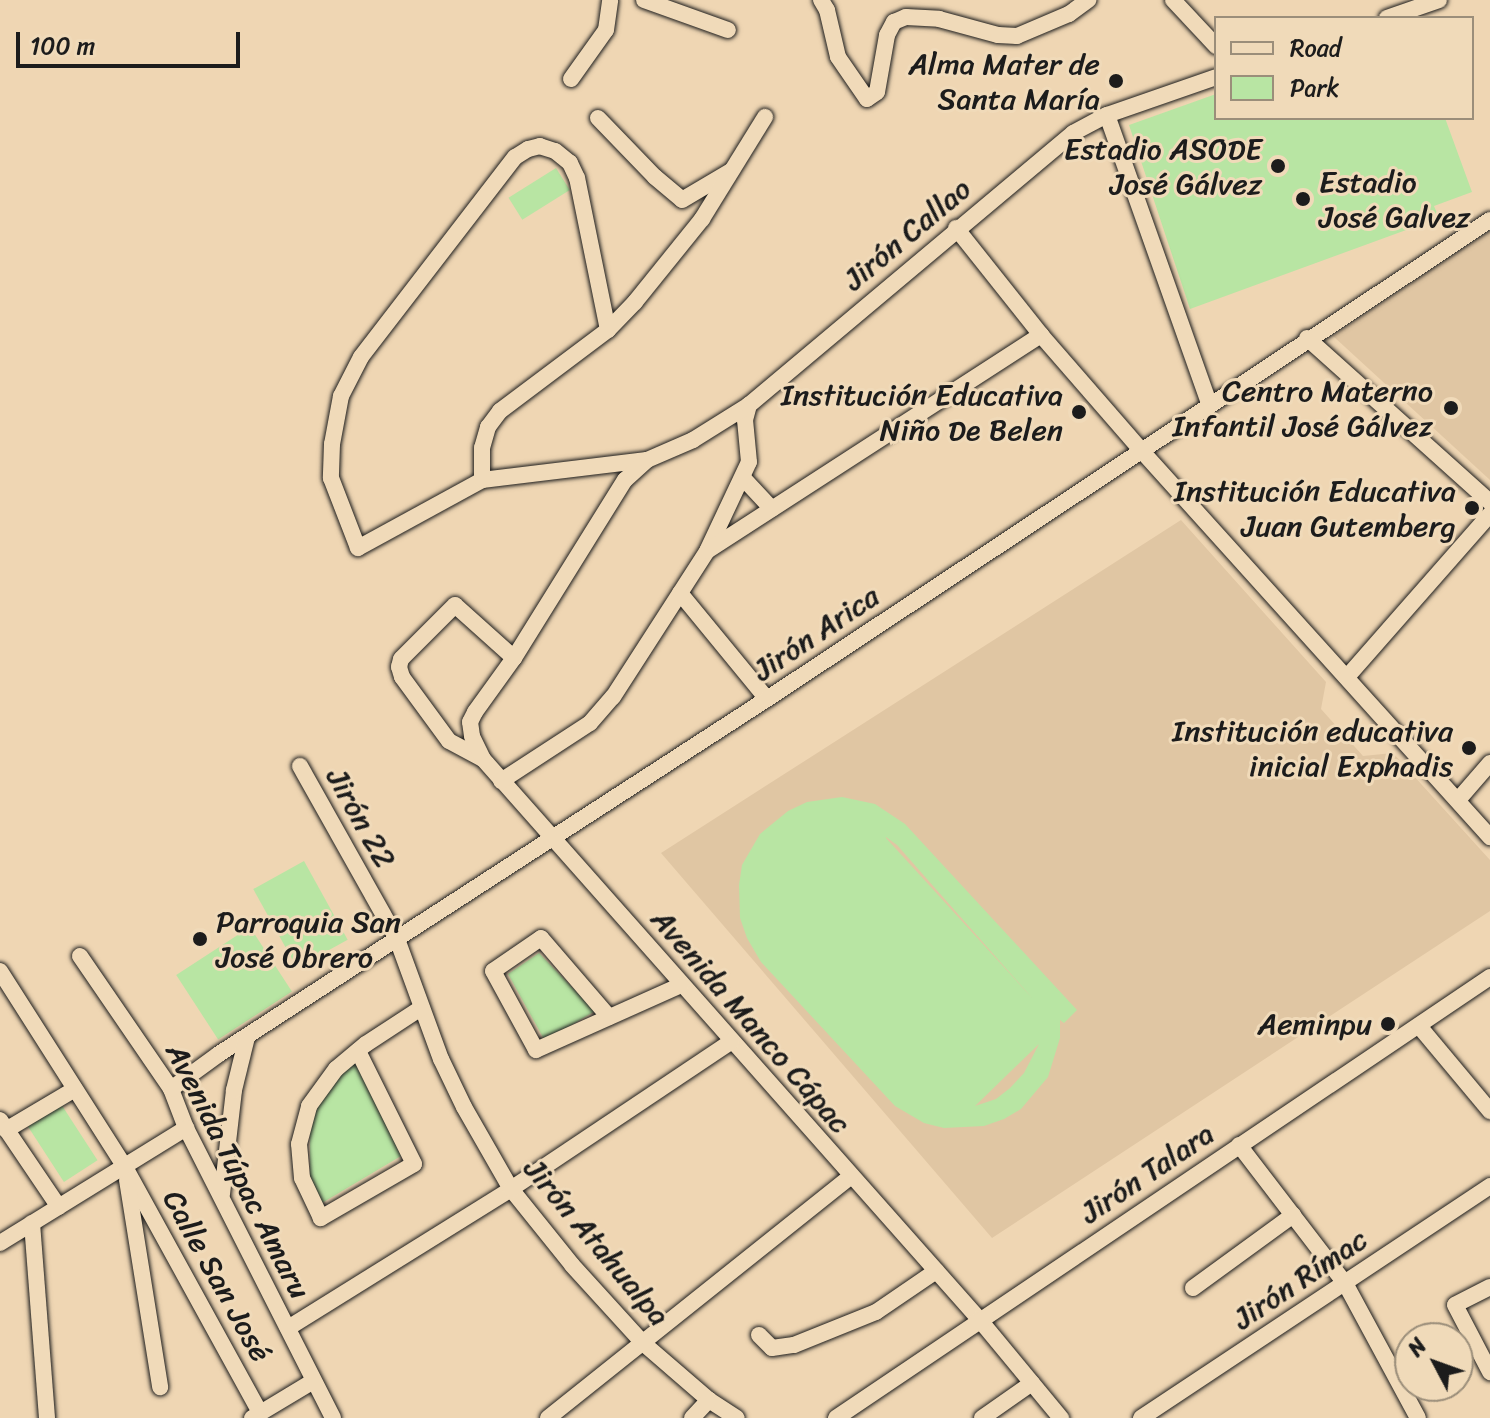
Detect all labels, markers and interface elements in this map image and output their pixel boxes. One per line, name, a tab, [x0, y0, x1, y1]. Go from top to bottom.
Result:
scale bar	[20, 16, 244, 66]
legend	[1214, 16, 1474, 120]
text: 100 m	[30, 25, 95, 67]
text: Road	[1290, 27, 1341, 69]
place label: Alma Mater de Santa María	[906, 46, 1100, 116]
text: Park	[1290, 67, 1339, 109]
marker: Alma Mater de Santa María	[1107, 72, 1125, 90]
place label: Estadio ASODE José Gálvez	[1064, 131, 1262, 202]
marker: Estadio ASODE José Gálvez	[1269, 157, 1287, 175]
place label: Estadio José Galvez	[1319, 164, 1471, 234]
street label: Jirón Callao	[836, 171, 978, 297]
marker: Estadio José Galvez	[1294, 190, 1312, 208]
place label: Centro Materno Infantil José Gálvez	[1171, 373, 1433, 444]
place label: Institución Educativa Niño De Belen	[781, 377, 1063, 448]
marker: Centro Materno Infantil José Gálvez	[1440, 397, 1462, 419]
marker: Institución Educativa Niño De Belen	[1070, 403, 1088, 421]
place label: Institución Educativa Juan Gutemberg	[1174, 473, 1456, 544]
marker: Institución Educativa Juan Gutemberg	[1463, 499, 1481, 517]
street label: Jirón Arica	[746, 578, 886, 688]
place label: Institución educativa inicial Exphadis	[1172, 713, 1453, 784]
marker: Institución educativa inicial Exphadis	[1460, 739, 1478, 757]
street label: Jirón 22	[319, 762, 403, 874]
street label: Avenida Manco Cápac	[644, 901, 858, 1141]
place label: Parroquia San José Obrero	[216, 904, 401, 974]
marker: Parroquia San José Obrero	[191, 930, 209, 948]
place label: Aeminpu	[1257, 1006, 1372, 1042]
marker: Aeminpu	[1379, 1015, 1397, 1033]
street label: Avenida Túpac Amaru	[158, 1037, 318, 1305]
street label: Jirón Talara	[1073, 1115, 1221, 1231]
street label: Jirón Atahualpa	[516, 1151, 678, 1333]
street label: Calle San José	[155, 1184, 279, 1368]
street label: Jirón Rímac	[1226, 1221, 1374, 1337]
north arrow	[1394, 1322, 1474, 1402]
text: N	[1397, 1329, 1437, 1366]

